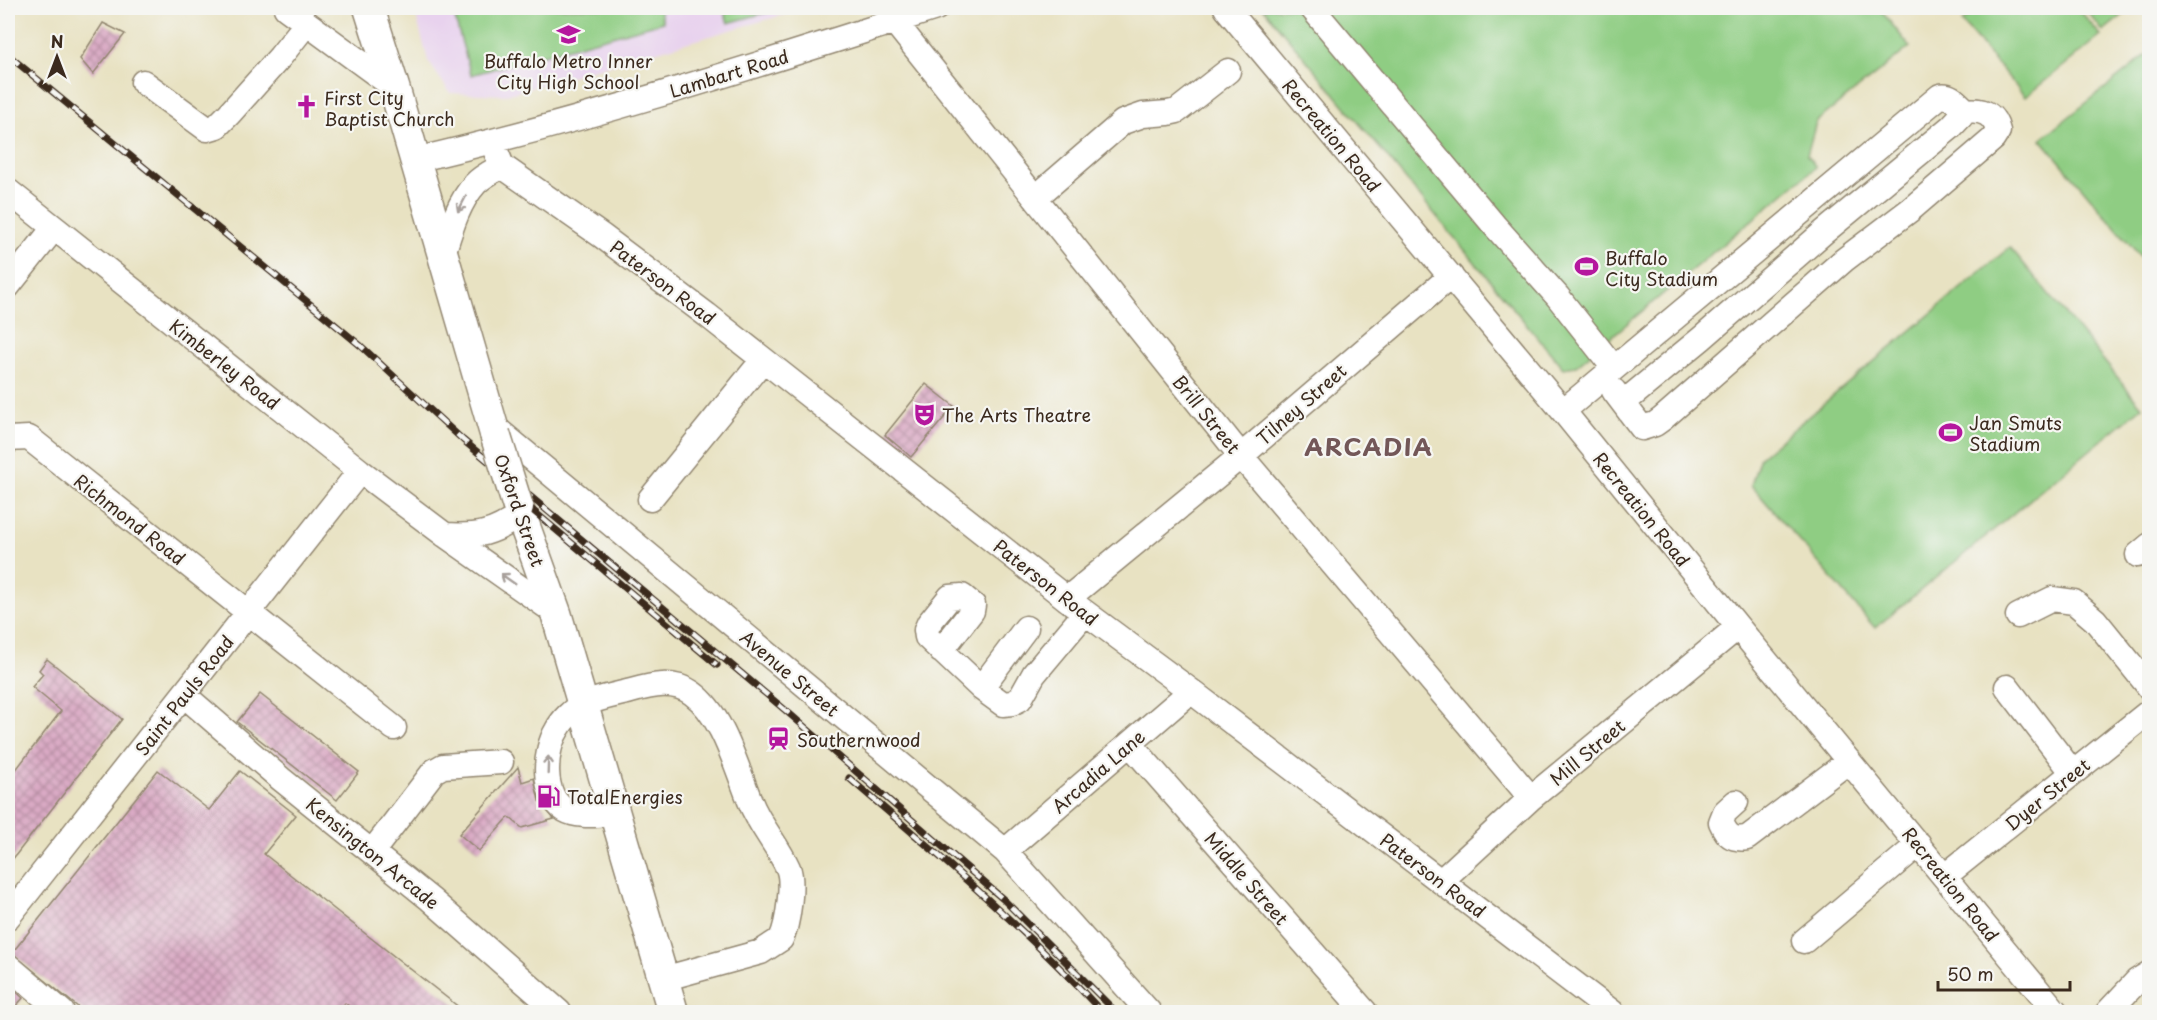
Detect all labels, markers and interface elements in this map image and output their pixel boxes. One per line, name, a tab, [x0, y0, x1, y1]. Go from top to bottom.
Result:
school or university icon: Buffalo Metro Inner City High School	[555, 21, 581, 47]
north arrow	[27, 27, 87, 87]
text: N	[51, 29, 63, 53]
street label: Lambart Road	[666, 42, 792, 104]
place label: Buffalo Metro Inner City High School	[484, 47, 653, 95]
street label: Recreation Road	[1276, 72, 1388, 198]
place label: First City Baptist Church	[324, 84, 454, 132]
church icon: First City Baptist Church	[293, 94, 319, 120]
one-way arrow	[456, 195, 468, 212]
street label: Paterson Road	[604, 233, 722, 331]
place label: Buffalo City Stadium	[1605, 244, 1718, 292]
sports icon: Buffalo City Stadium	[1574, 254, 1600, 280]
street label: Kimberley Road	[164, 312, 286, 416]
street label: Tilney Street	[1250, 357, 1352, 451]
street label: Brill Street	[1167, 369, 1247, 459]
theatre icon: The Arts Theatre	[911, 401, 937, 427]
place label: The Arts Theatre	[942, 401, 1091, 428]
place label: Jan Smuts Stadium	[1969, 409, 2062, 457]
sports icon: Jan Smuts Stadium	[1938, 419, 1964, 445]
district label: ARCADIA	[1304, 428, 1434, 464]
street label: Recreation Road	[1587, 446, 1697, 572]
street label: Oxford Street	[488, 450, 552, 570]
street label: Richmond Road	[69, 467, 191, 571]
street label: Paterson Road	[988, 532, 1104, 632]
one-way arrow	[501, 573, 517, 585]
street label: Avenue Street	[735, 623, 845, 723]
street label: Saint Pauls Road	[128, 629, 240, 761]
street label: Mill Street	[1543, 712, 1631, 792]
street label: Arcadia Lane	[1045, 723, 1151, 819]
station icon: Southernwood	[766, 726, 792, 752]
place label: Southernwood	[797, 726, 921, 753]
street label: Dyer Street	[1999, 751, 2095, 837]
one-way arrow	[543, 755, 554, 775]
fuel station icon: TotalEnergies	[536, 783, 562, 809]
place label: TotalEnergies	[567, 783, 683, 810]
street label: Kensington Arcade	[301, 791, 445, 915]
street label: Recreation Road	[1896, 821, 2006, 947]
street label: Middle Street	[1199, 825, 1295, 931]
street label: Paterson Road	[1374, 826, 1492, 924]
scale bar	[1938, 954, 2070, 992]
text: 50 m	[1947, 960, 1994, 987]

